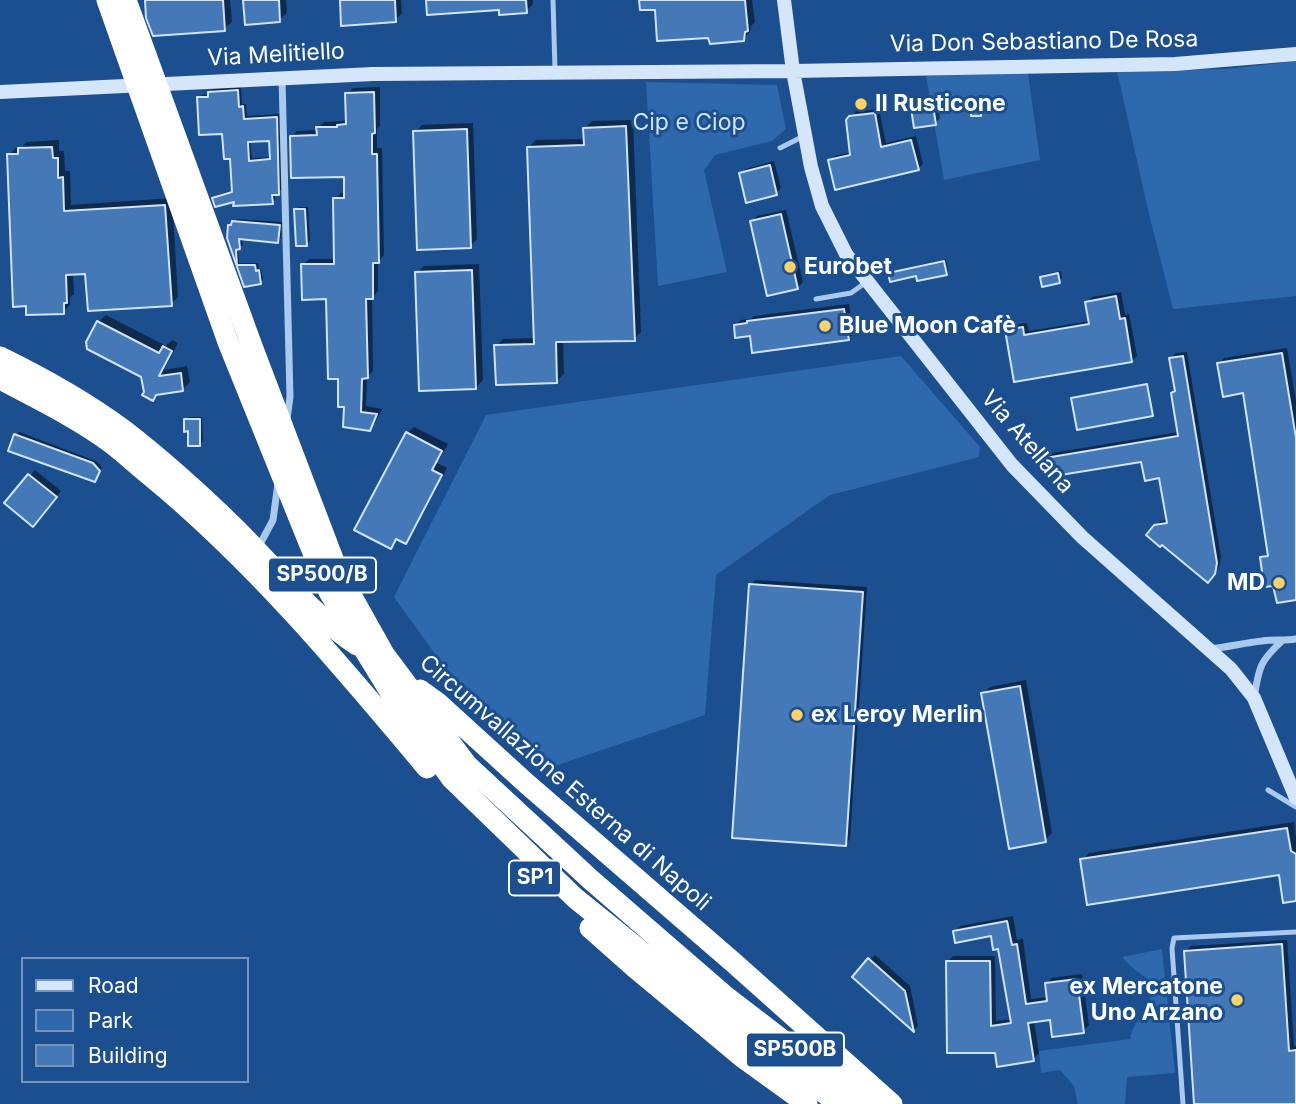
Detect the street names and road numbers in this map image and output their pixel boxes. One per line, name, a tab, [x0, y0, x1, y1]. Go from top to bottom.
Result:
street label: Via Don Sebastiano De Rosa	[890, 26, 1198, 58]
street label: Via Melitiello	[207, 38, 345, 72]
street label: Via Atellana	[975, 385, 1079, 499]
road number: SP500/B	[268, 558, 376, 592]
street label: Circumvallazione Esterna di Napoli	[414, 649, 716, 917]
road number: SP1	[509, 860, 561, 896]
road number: SP500B	[746, 1032, 844, 1068]

